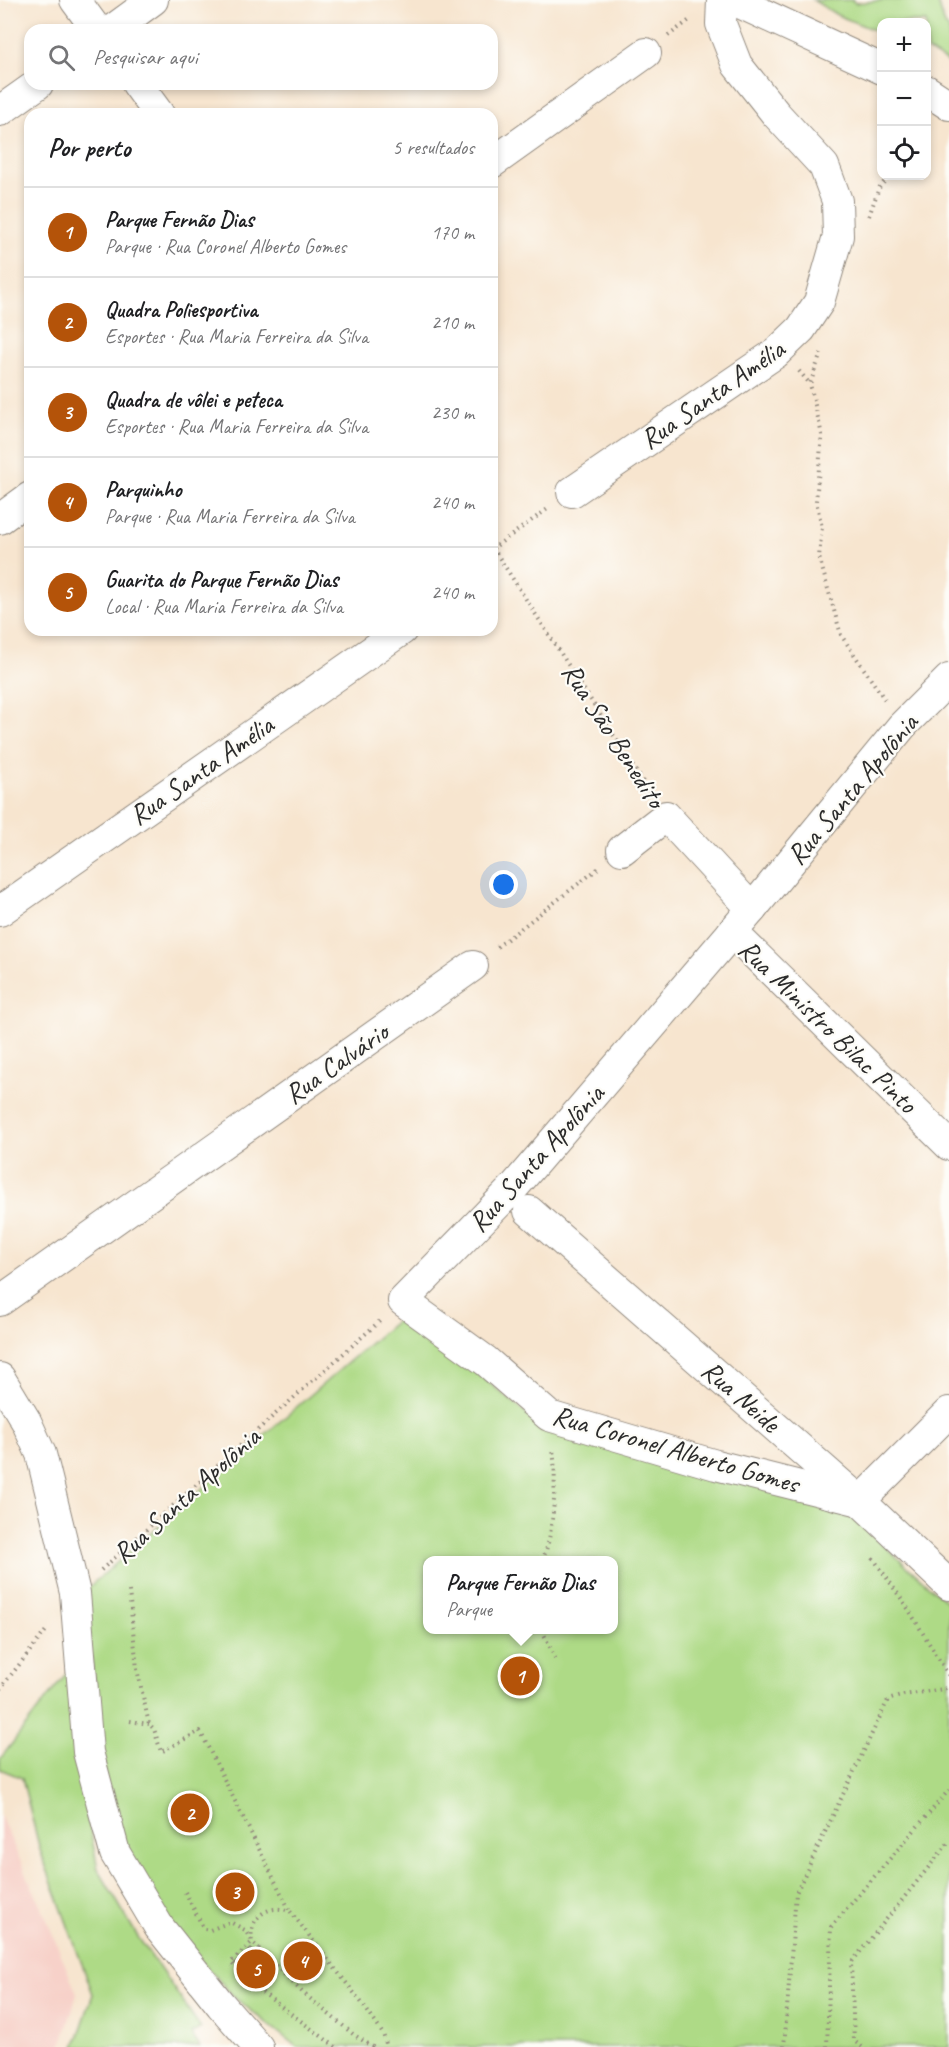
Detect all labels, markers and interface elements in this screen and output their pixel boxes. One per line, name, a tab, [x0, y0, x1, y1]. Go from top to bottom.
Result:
map controls	[877, 18, 931, 180]
button: +	[877, 18, 931, 72]
search box	[24, 24, 498, 90]
icon: search	[45, 41, 78, 74]
text: Pesquisar aqui	[93, 43, 198, 71]
button: −	[877, 72, 931, 126]
button: locate	[877, 126, 931, 180]
text: Por perto	[48, 131, 130, 164]
text: 5 resultados	[392, 135, 474, 160]
text: Parque Fernão Dias	[105, 206, 254, 234]
text: 1	[63, 220, 72, 245]
text: 170 m	[431, 220, 474, 245]
text: Parque · Rua Coronel Alberto Gomes	[105, 234, 346, 259]
text: Quadra Poliesportiva	[105, 296, 257, 324]
text: 2	[63, 310, 72, 335]
text: 210 m	[431, 310, 474, 335]
text: Esportes · Rua Maria Ferreira da Silva	[105, 324, 368, 349]
street label: Rua Santa Amélia	[633, 330, 793, 457]
text: Quadra de vôlei e peteca	[105, 386, 282, 414]
text: 3	[63, 400, 72, 425]
text: 230 m	[431, 400, 474, 425]
text: Esportes · Rua Maria Ferreira da Silva	[105, 414, 368, 439]
text: Parquinho	[105, 476, 181, 504]
text: 4	[63, 490, 72, 515]
text: 240 m	[431, 490, 474, 515]
text: Parque · Rua Maria Ferreira da Silva	[105, 504, 355, 529]
text: Guarita do Parque Fernão Dias	[105, 566, 338, 594]
text: 5	[63, 580, 72, 605]
text: 240 m	[431, 580, 474, 605]
text: Local · Rua Maria Ferreira da Silva	[105, 594, 343, 619]
street label: Rua São Benedito	[554, 656, 676, 817]
street label: Rua Santa Apolônia	[779, 705, 927, 872]
street label: Rua Santa Amélia	[122, 706, 282, 833]
your location	[489, 870, 518, 899]
street label: Rua Ministro Bilac Pinto	[731, 932, 926, 1122]
street label: Rua Calvário	[277, 1013, 397, 1111]
street label: Rua Santa Apolônia	[461, 1076, 613, 1239]
street label: Rua Neide	[694, 1352, 789, 1441]
street label: Rua Coronel Alberto Gomes	[549, 1397, 805, 1502]
street label: Rua Santa Apolônia	[105, 1418, 268, 1570]
popup	[423, 1556, 618, 1634]
text: Parque Fernão Dias	[446, 1569, 595, 1597]
text: Parque	[446, 1597, 492, 1622]
pin: 1	[500, 1654, 540, 1698]
pin: 2	[170, 1790, 210, 1836]
pin: 3	[216, 1870, 254, 1914]
pin: 4	[284, 1938, 322, 1984]
pin: 5	[236, 1946, 276, 1992]

